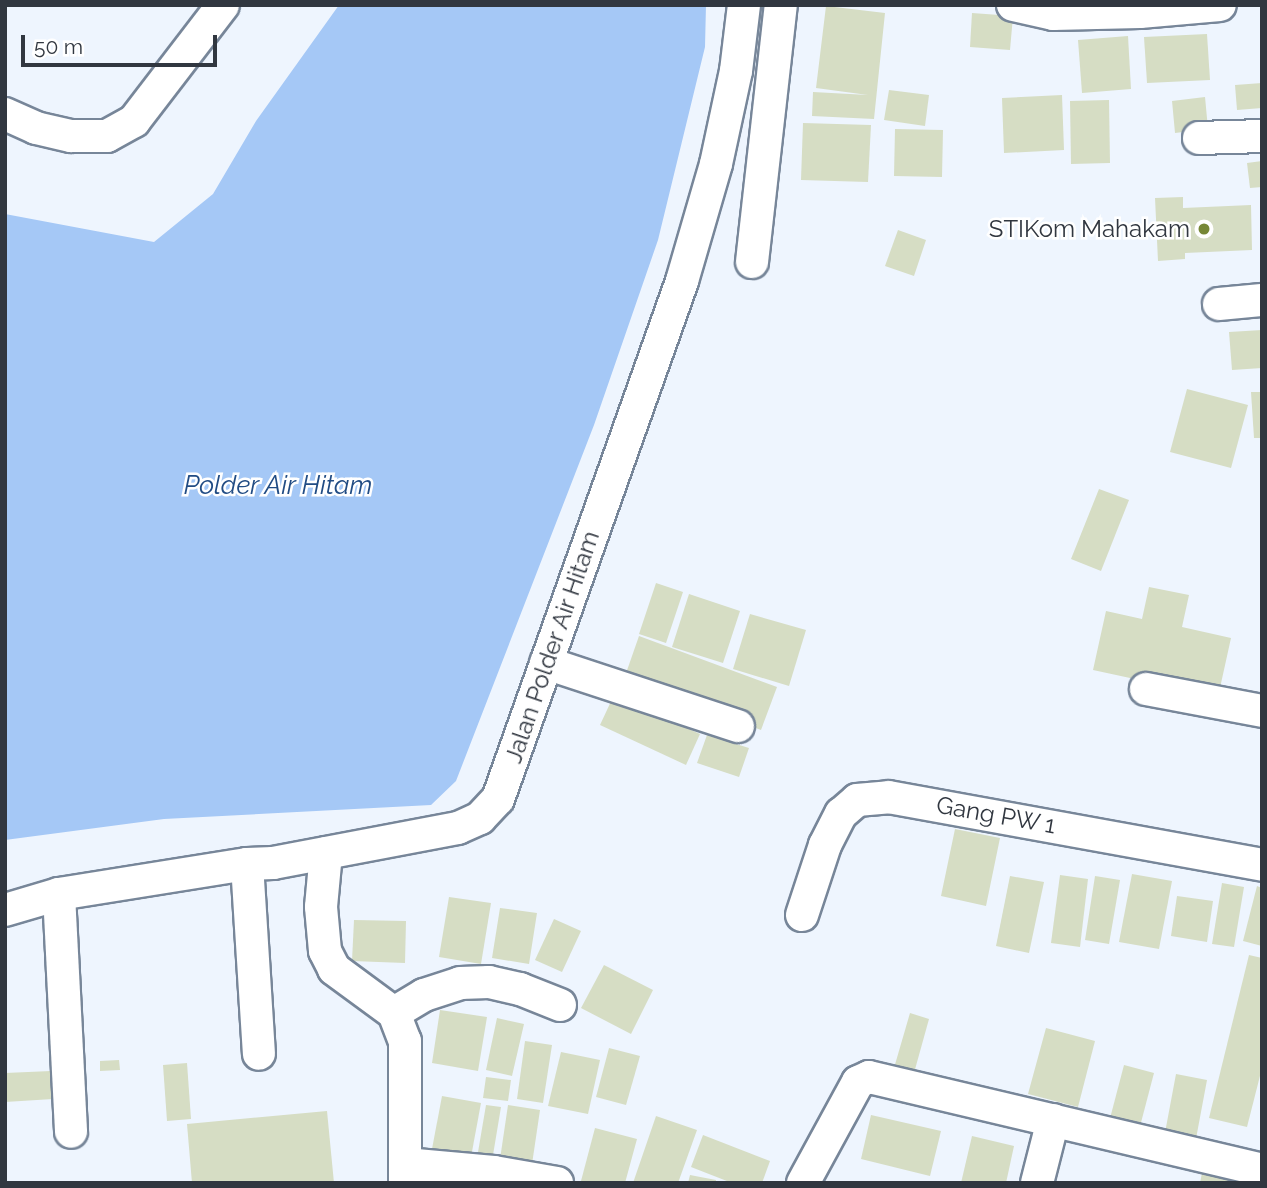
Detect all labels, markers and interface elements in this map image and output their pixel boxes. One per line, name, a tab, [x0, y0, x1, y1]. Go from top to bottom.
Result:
scale bar	[24, 21, 220, 65]
text: 50 m	[34, 34, 83, 59]
place label: STIKom Mahakam	[989, 215, 1190, 243]
marker: STIKom Mahakam	[1196, 221, 1212, 237]
water label: Polder Air Hitam	[183, 470, 373, 502]
street label: Jalan Polder Air Hitam	[498, 526, 606, 768]
street label: Gang PW 1	[934, 790, 1058, 840]

